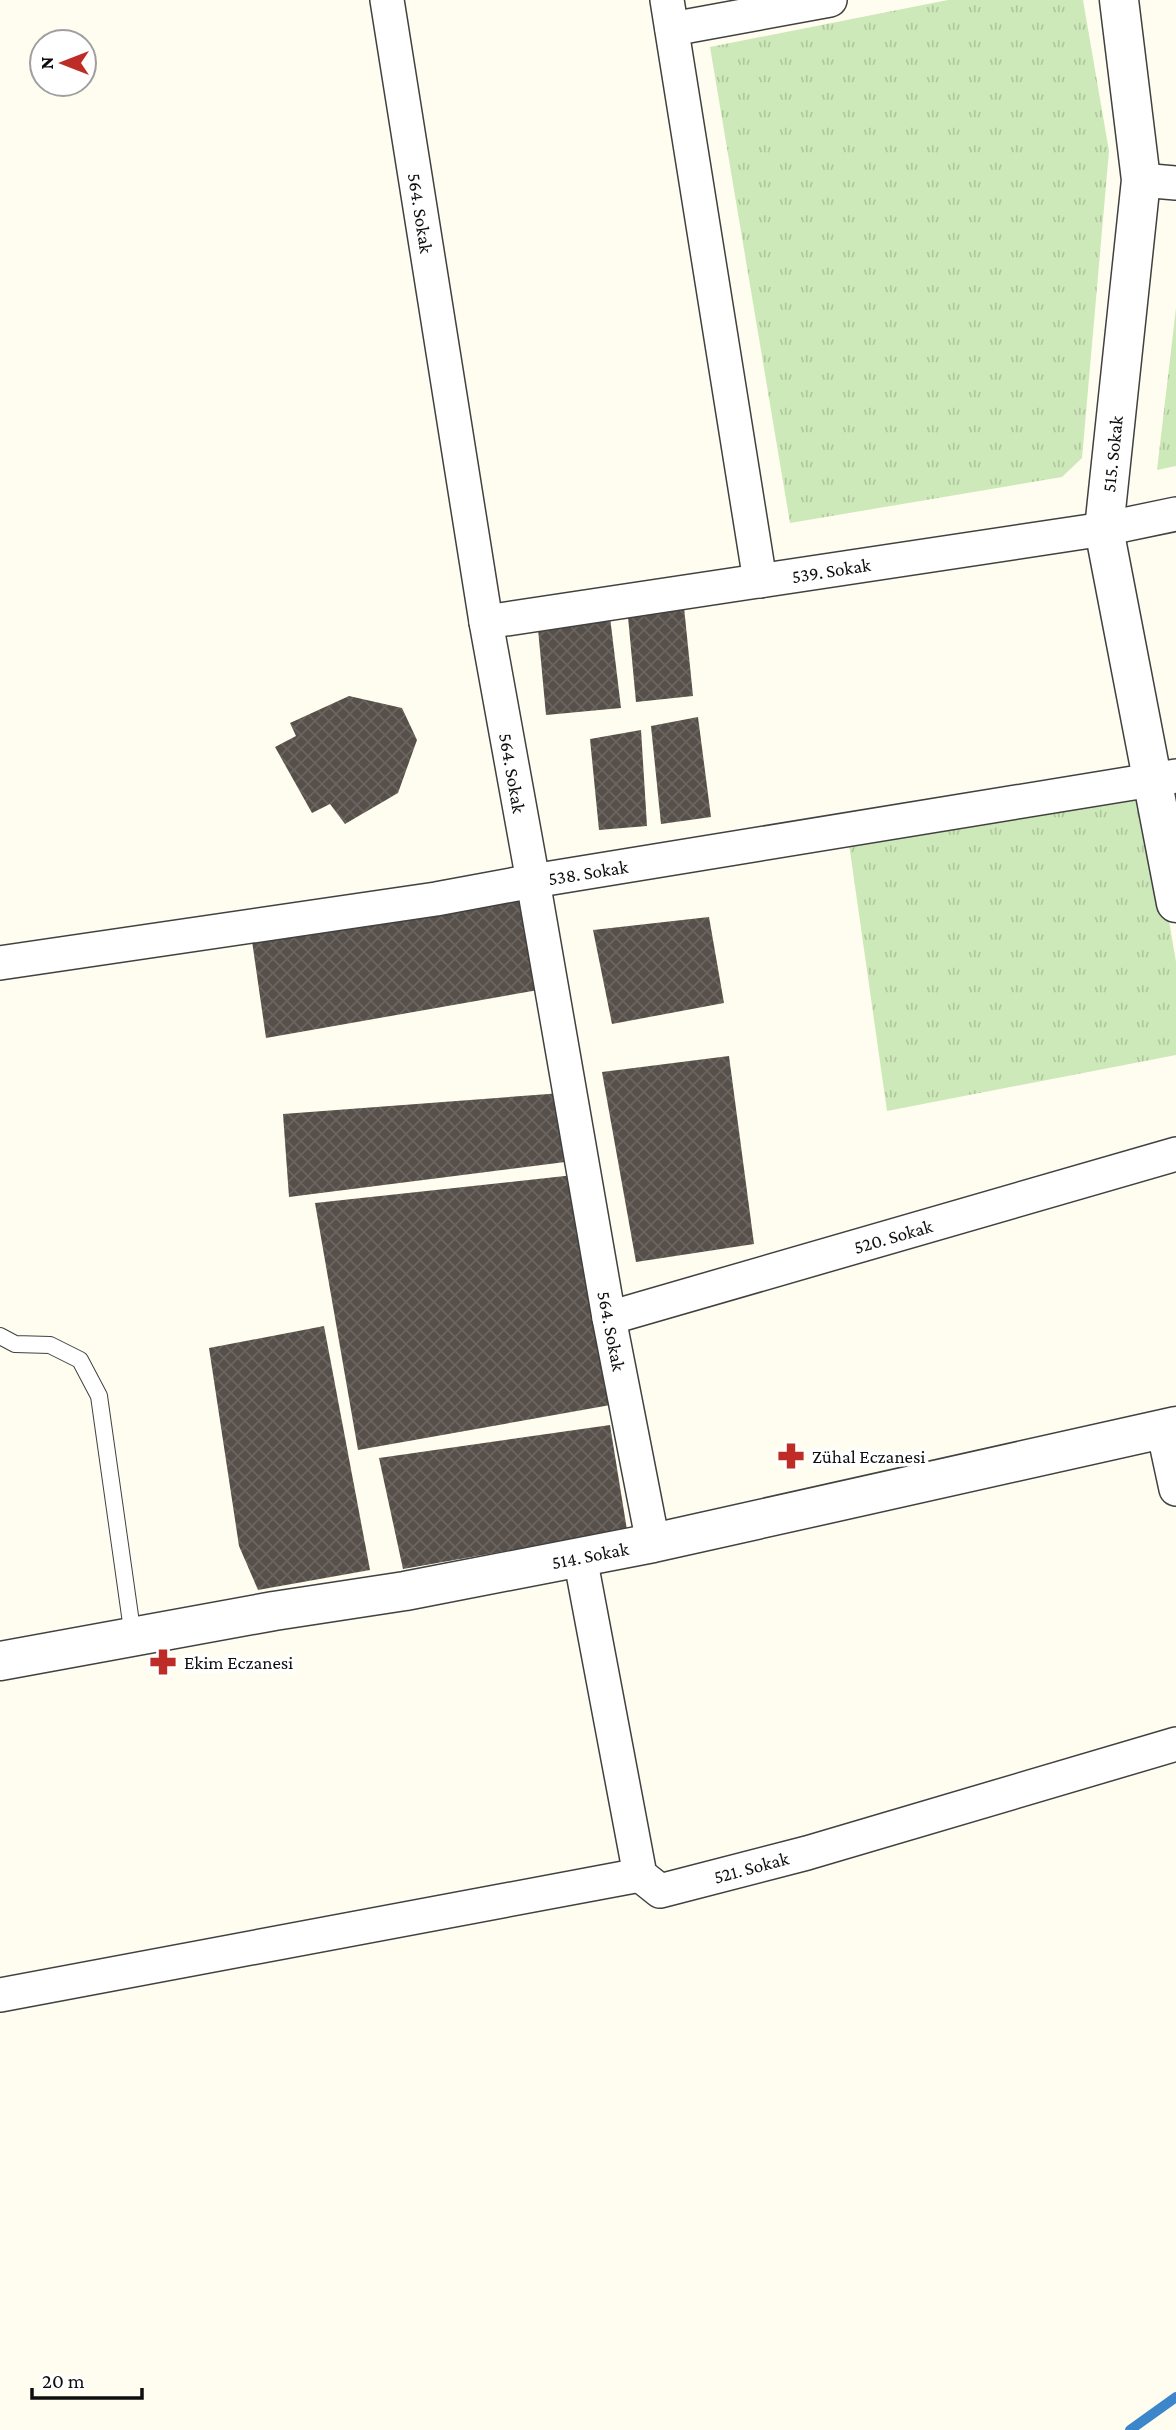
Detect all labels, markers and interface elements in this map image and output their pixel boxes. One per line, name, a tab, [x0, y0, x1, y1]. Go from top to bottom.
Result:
north arrow	[28, 28, 98, 98]
text: N	[36, 56, 57, 69]
street label: 564. Sokak	[404, 171, 437, 256]
street label: 515. Sokak	[1098, 414, 1127, 493]
street label: 539. Sokak	[790, 554, 873, 587]
street label: 564. Sokak	[495, 731, 530, 816]
street label: 538. Sokak	[547, 856, 631, 889]
street label: 520. Sokak	[851, 1215, 936, 1258]
street label: 564. Sokak	[593, 1289, 630, 1374]
pharmacy icon: Zühal Eczanesi	[776, 1441, 806, 1471]
place label: Zühal Eczanesi	[812, 1446, 925, 1467]
street label: 514. Sokak	[550, 1538, 631, 1573]
pharmacy icon: Ekim Eczanesi	[148, 1647, 178, 1677]
place label: Ekim Eczanesi	[184, 1652, 293, 1673]
street label: 521. Sokak	[711, 1847, 792, 1888]
scale bar	[32, 2356, 142, 2400]
text: 20 m	[42, 2369, 85, 2393]

